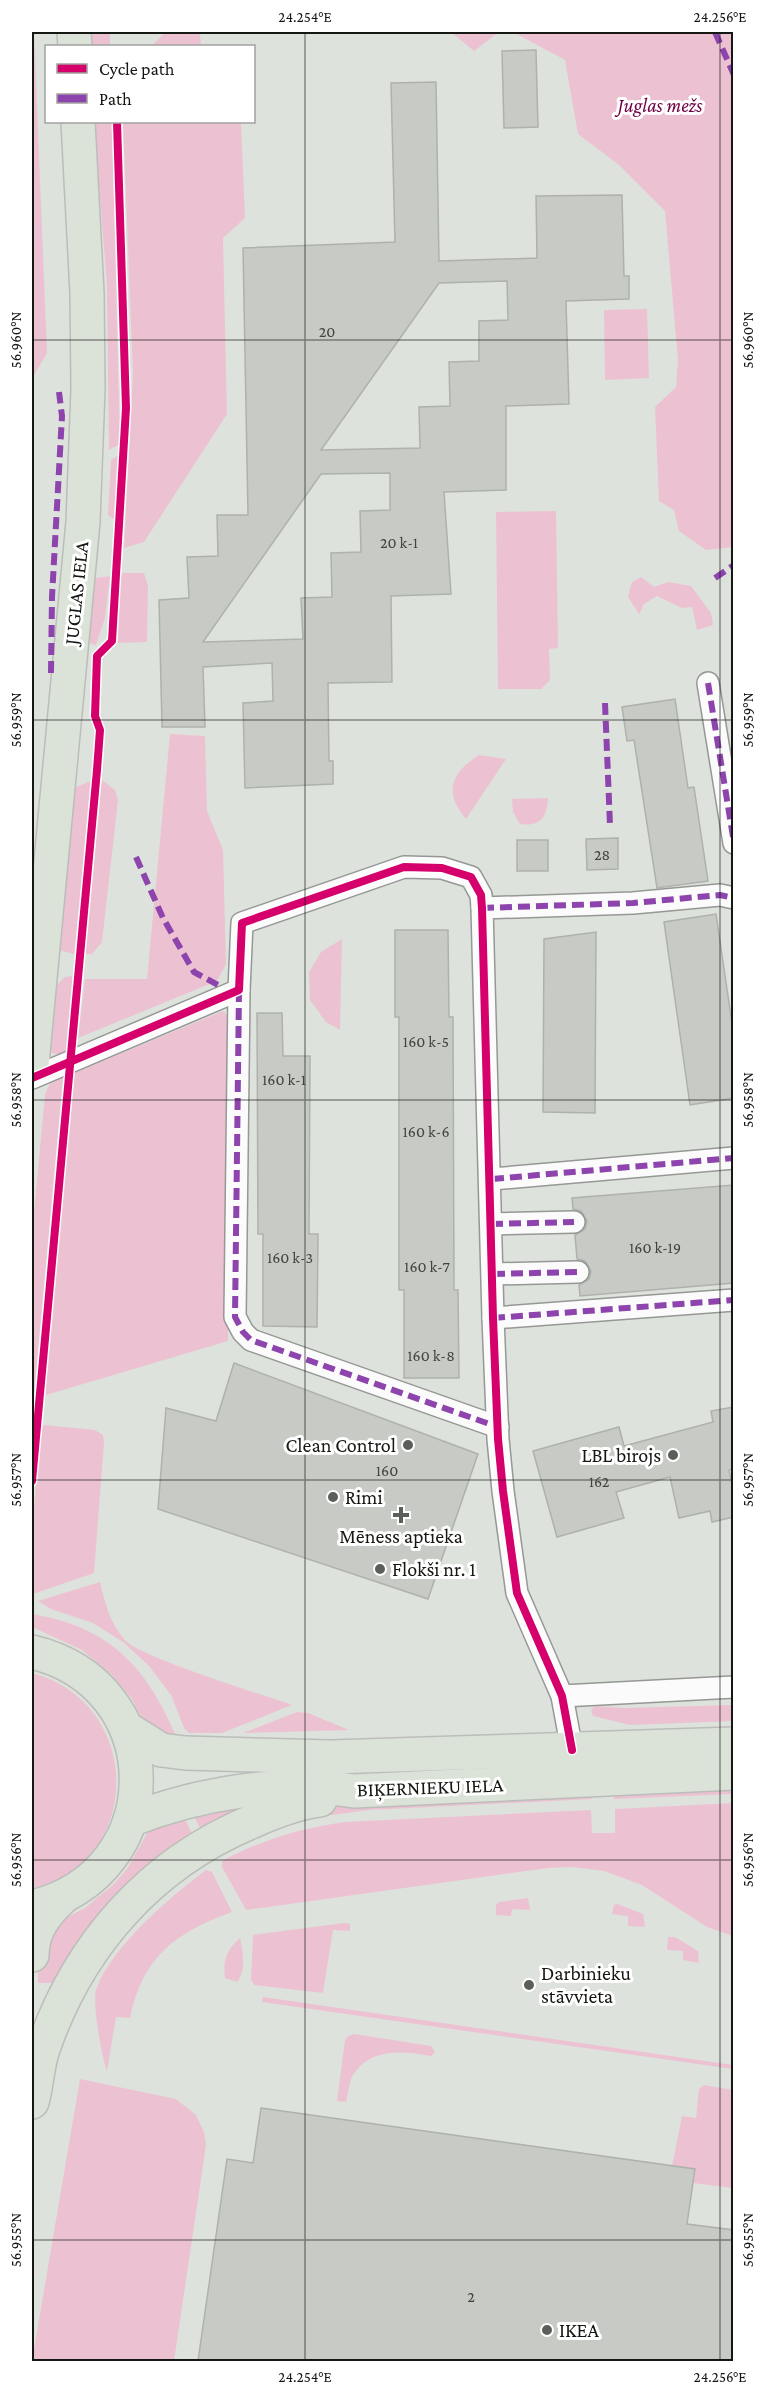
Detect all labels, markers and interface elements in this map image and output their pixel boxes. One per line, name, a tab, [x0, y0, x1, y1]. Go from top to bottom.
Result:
text: 24.254°E	[278, 9, 332, 25]
text: 24.256°E	[694, 9, 746, 25]
legend	[45, 45, 255, 123]
text: Cycle path	[99, 59, 175, 79]
text: Path	[99, 89, 132, 109]
park label: Juglas mežs	[614, 94, 703, 117]
text: 56.960°N	[8, 311, 24, 368]
text: 56.960°N	[740, 311, 756, 368]
house number: 20	[319, 323, 335, 340]
house number: 20 k-1	[380, 534, 418, 551]
street label: JUGLAS IELA	[59, 539, 93, 648]
text: 56.959°N	[8, 692, 24, 748]
text: 56.959°N	[740, 692, 756, 748]
house number: 28	[594, 846, 610, 863]
house number: 160 k-5	[403, 1033, 449, 1050]
house number: 160 k-1	[262, 1071, 306, 1088]
text: 56.958°N	[8, 1072, 24, 1128]
text: 56.958°N	[740, 1072, 756, 1128]
house number: 160 k-6	[403, 1123, 450, 1140]
house number: 160 k-19	[629, 1239, 681, 1256]
house number: 160 k-3	[267, 1249, 313, 1266]
house number: 160 k-7	[404, 1258, 451, 1275]
house number: 160 k-8	[407, 1347, 455, 1364]
place label: Clean Control	[286, 1434, 396, 1456]
marker: Clean Control	[401, 1438, 415, 1452]
place label: LBL birojs	[581, 1444, 661, 1467]
marker: LBL birojs	[666, 1448, 680, 1462]
text: 56.957°N	[8, 1453, 24, 1507]
text: 56.957°N	[740, 1453, 756, 1507]
house number: 160	[376, 1462, 398, 1479]
house number: 162	[589, 1473, 610, 1490]
place label: Rimi	[345, 1486, 383, 1508]
marker: Rimi	[326, 1490, 340, 1504]
marker: Mēness aptieka	[394, 1508, 408, 1522]
place label: Mēness aptieka	[339, 1525, 463, 1548]
place label: Flokši nr. 1	[392, 1558, 476, 1580]
marker: Flokši nr. 1	[373, 1562, 387, 1576]
street label: BIĶERNIEKU IELA	[356, 1773, 504, 1803]
text: 56.956°N	[8, 1833, 24, 1887]
text: 56.956°N	[740, 1833, 756, 1887]
place label: Darbinieku stāvvieta	[541, 1962, 631, 2007]
marker: Darbinieku stāvvieta	[522, 1978, 536, 1992]
text: 56.955°N	[8, 2213, 24, 2267]
text: 56.955°N	[740, 2213, 756, 2267]
house number: 2	[467, 2288, 475, 2305]
place label: IKEA	[559, 2319, 599, 2341]
marker: IKEA	[540, 2323, 554, 2337]
text: 24.254°E	[278, 2369, 332, 2385]
text: 24.256°E	[694, 2369, 746, 2385]

